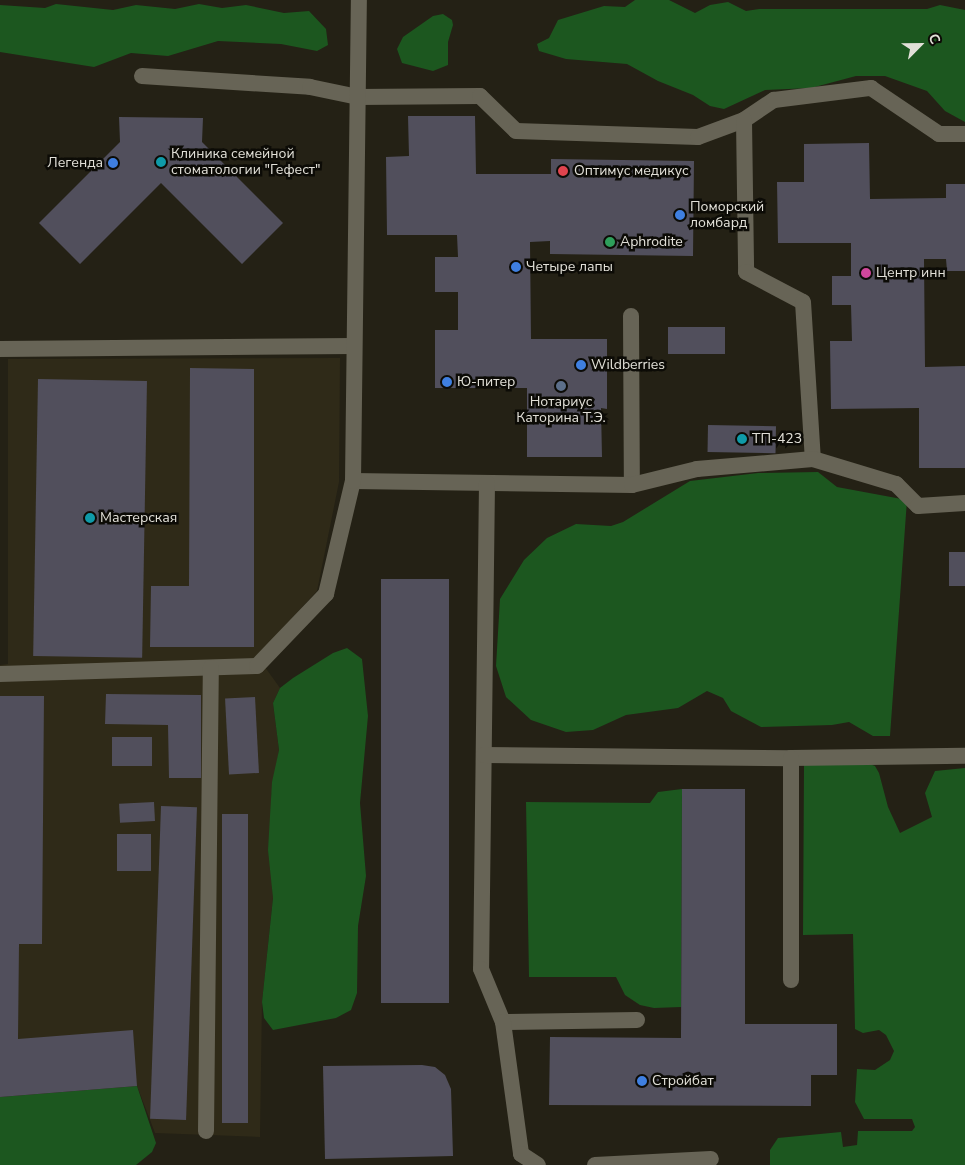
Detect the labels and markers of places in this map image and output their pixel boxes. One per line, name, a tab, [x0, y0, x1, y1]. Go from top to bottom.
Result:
place label: Клиника семейной стоматологии "Гефест"	[171, 146, 320, 178]
place label: Легенда	[47, 155, 103, 171]
marker: Клиника семейной стоматологии "Гефест"	[155, 156, 167, 168]
marker: Легенда	[107, 157, 119, 169]
place label: Оптимус медикус	[574, 163, 689, 179]
marker: Оптимус медикус	[556, 164, 570, 178]
place label: Поморский ломбард	[690, 199, 764, 232]
marker: Поморский ломбард	[674, 209, 686, 221]
place label: Aphrodite	[620, 234, 683, 250]
marker: Aphrodite	[604, 236, 616, 248]
place label: Четыре лапы	[526, 259, 613, 275]
marker: Четыре лапы	[510, 261, 522, 273]
place label: Центр инн	[876, 265, 946, 281]
marker: Центр инн	[860, 267, 872, 279]
place label: Wildberries	[591, 357, 665, 373]
marker: Wildberries	[575, 359, 587, 371]
place label: Ю-питер	[457, 374, 515, 390]
marker: Ю-питер	[441, 376, 453, 388]
marker: Нотариус Каторина Т.Э.	[555, 380, 567, 392]
place label: Нотариус Каторина Т.Э.	[516, 394, 606, 427]
place label: ТП-423	[752, 431, 802, 447]
marker: ТП-423	[736, 433, 748, 445]
place label: Мастерская	[100, 510, 177, 526]
marker: Мастерская	[84, 512, 96, 524]
place label: Стройбат	[652, 1073, 714, 1089]
marker: Стройбат	[636, 1075, 648, 1087]

